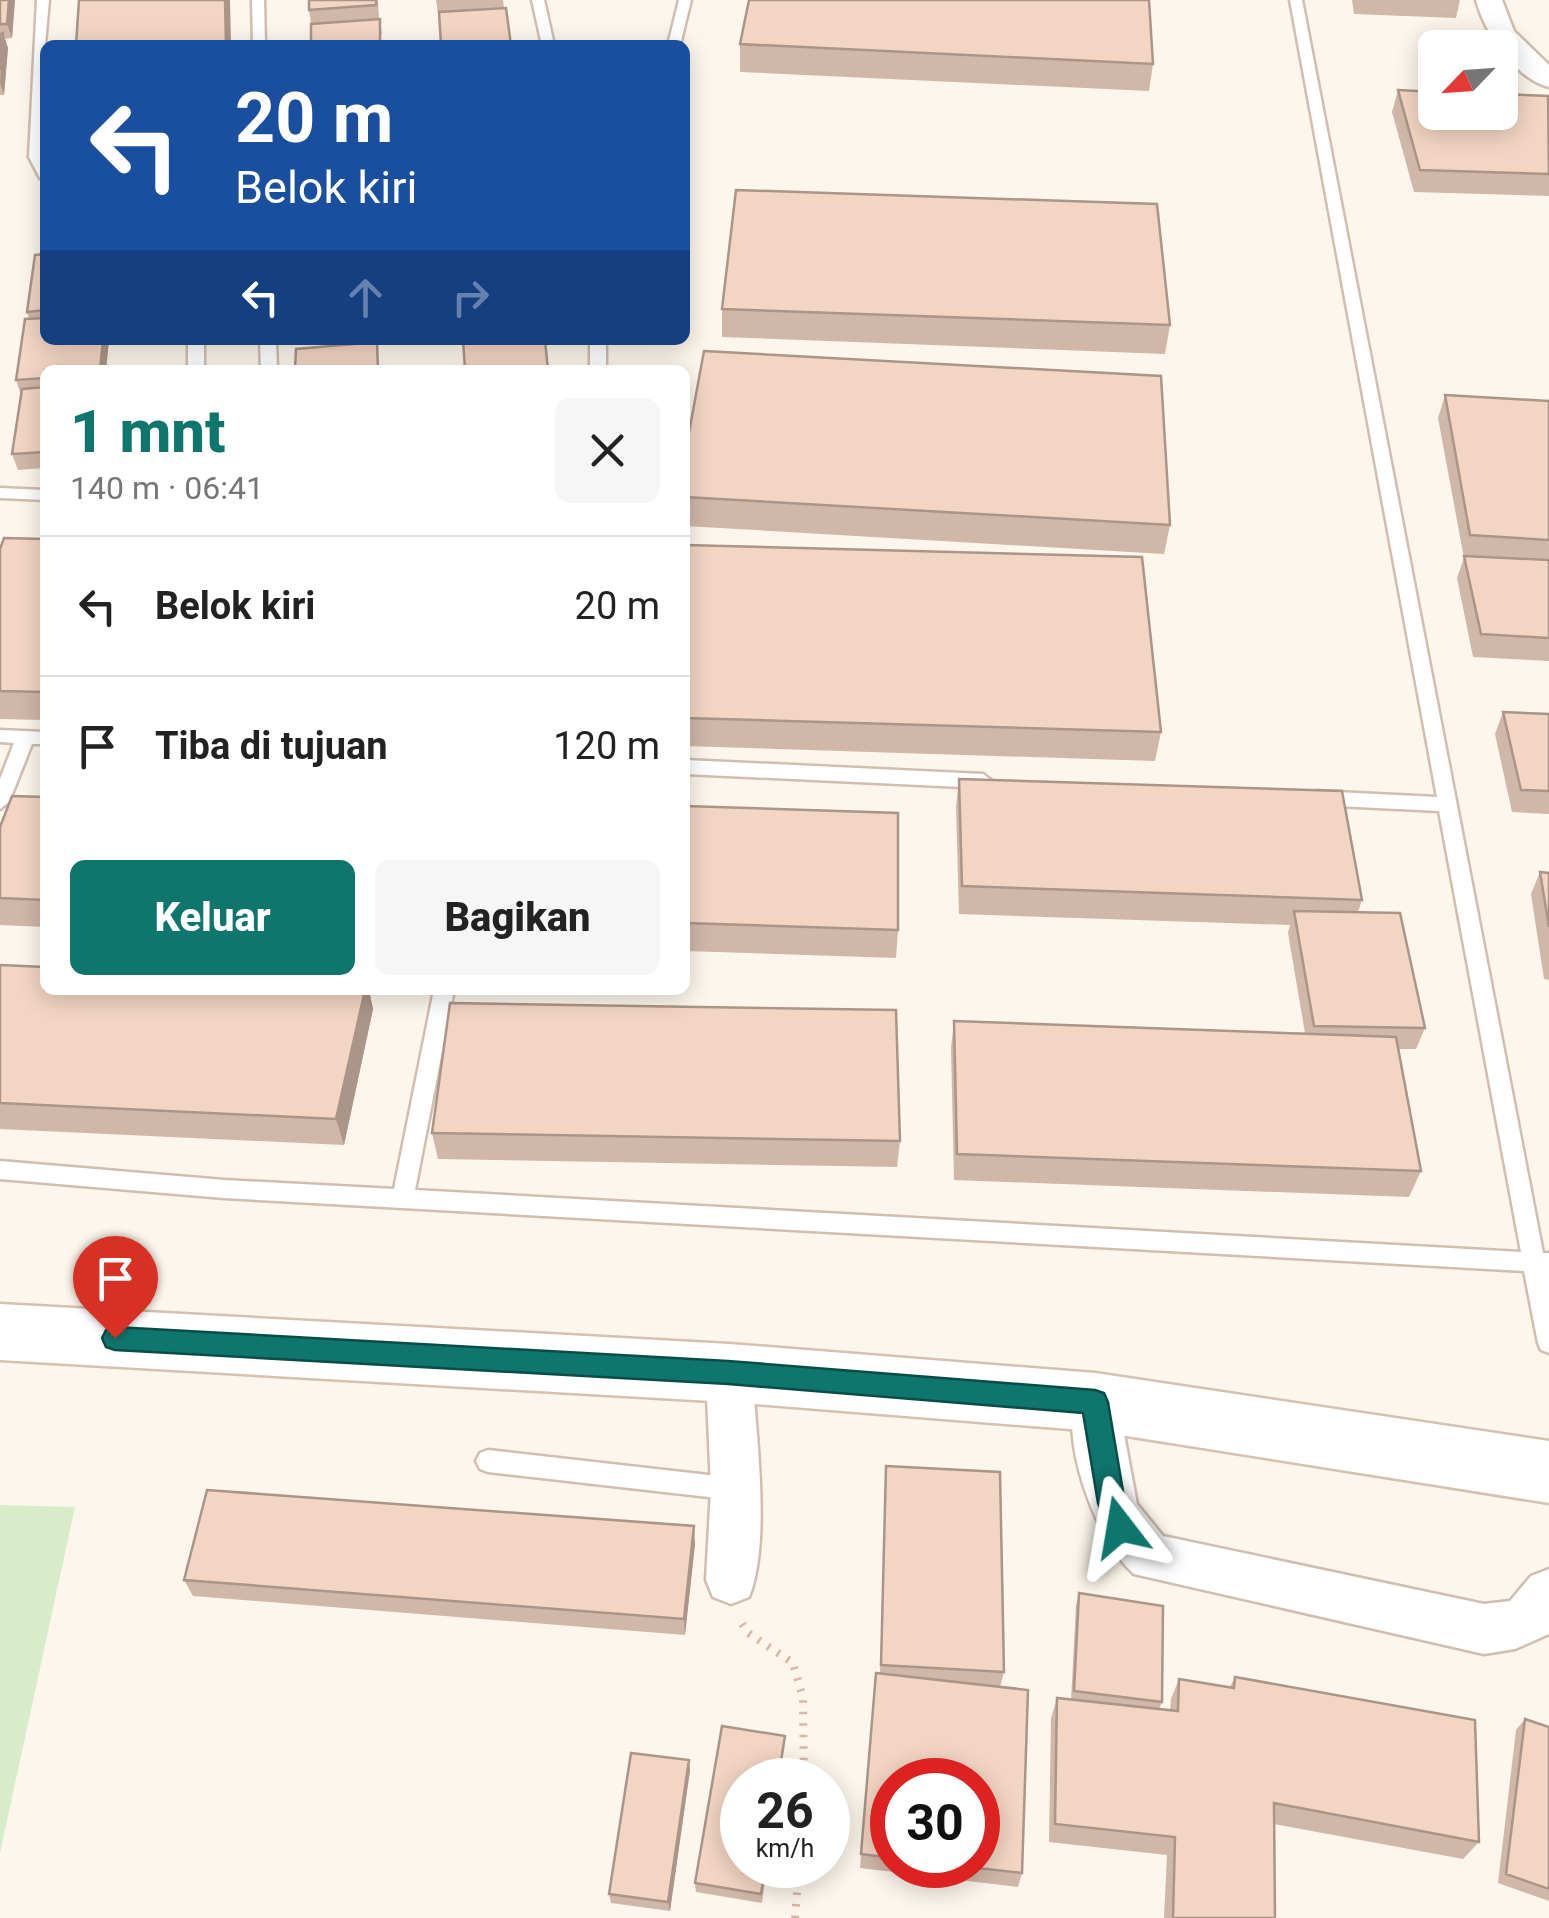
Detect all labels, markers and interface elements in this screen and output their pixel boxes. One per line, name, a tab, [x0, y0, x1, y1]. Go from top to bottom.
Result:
north arrow	[1418, 30, 1518, 130]
map controls	[1418, 30, 1518, 130]
text: 20 m	[235, 77, 393, 159]
icon: left	[70, 80, 200, 210]
text: Belok kiri	[235, 161, 417, 214]
icon: left	[233, 270, 288, 325]
icon: ahead	[338, 270, 393, 325]
icon: right	[443, 270, 498, 325]
text: 1 mnt	[70, 396, 226, 467]
button: close	[555, 398, 660, 503]
text: 140 m · 06:41	[70, 469, 264, 507]
icon: left	[70, 579, 125, 634]
text: Belok kiri	[155, 584, 315, 628]
text: 20 m	[575, 584, 660, 628]
icon: arrive	[70, 719, 125, 774]
text: Tiba di tujuan	[155, 724, 388, 768]
text: 120 m	[553, 724, 660, 768]
button: Keluar	[70, 860, 355, 975]
button: Bagikan	[375, 860, 660, 975]
pin	[73, 1236, 158, 1339]
icon: arrive	[88, 1251, 143, 1306]
position arrow	[1068, 1475, 1172, 1579]
speed limit sign: 30	[870, 1758, 1000, 1888]
text: 26	[756, 1782, 814, 1840]
text: km/h	[756, 1834, 814, 1863]

